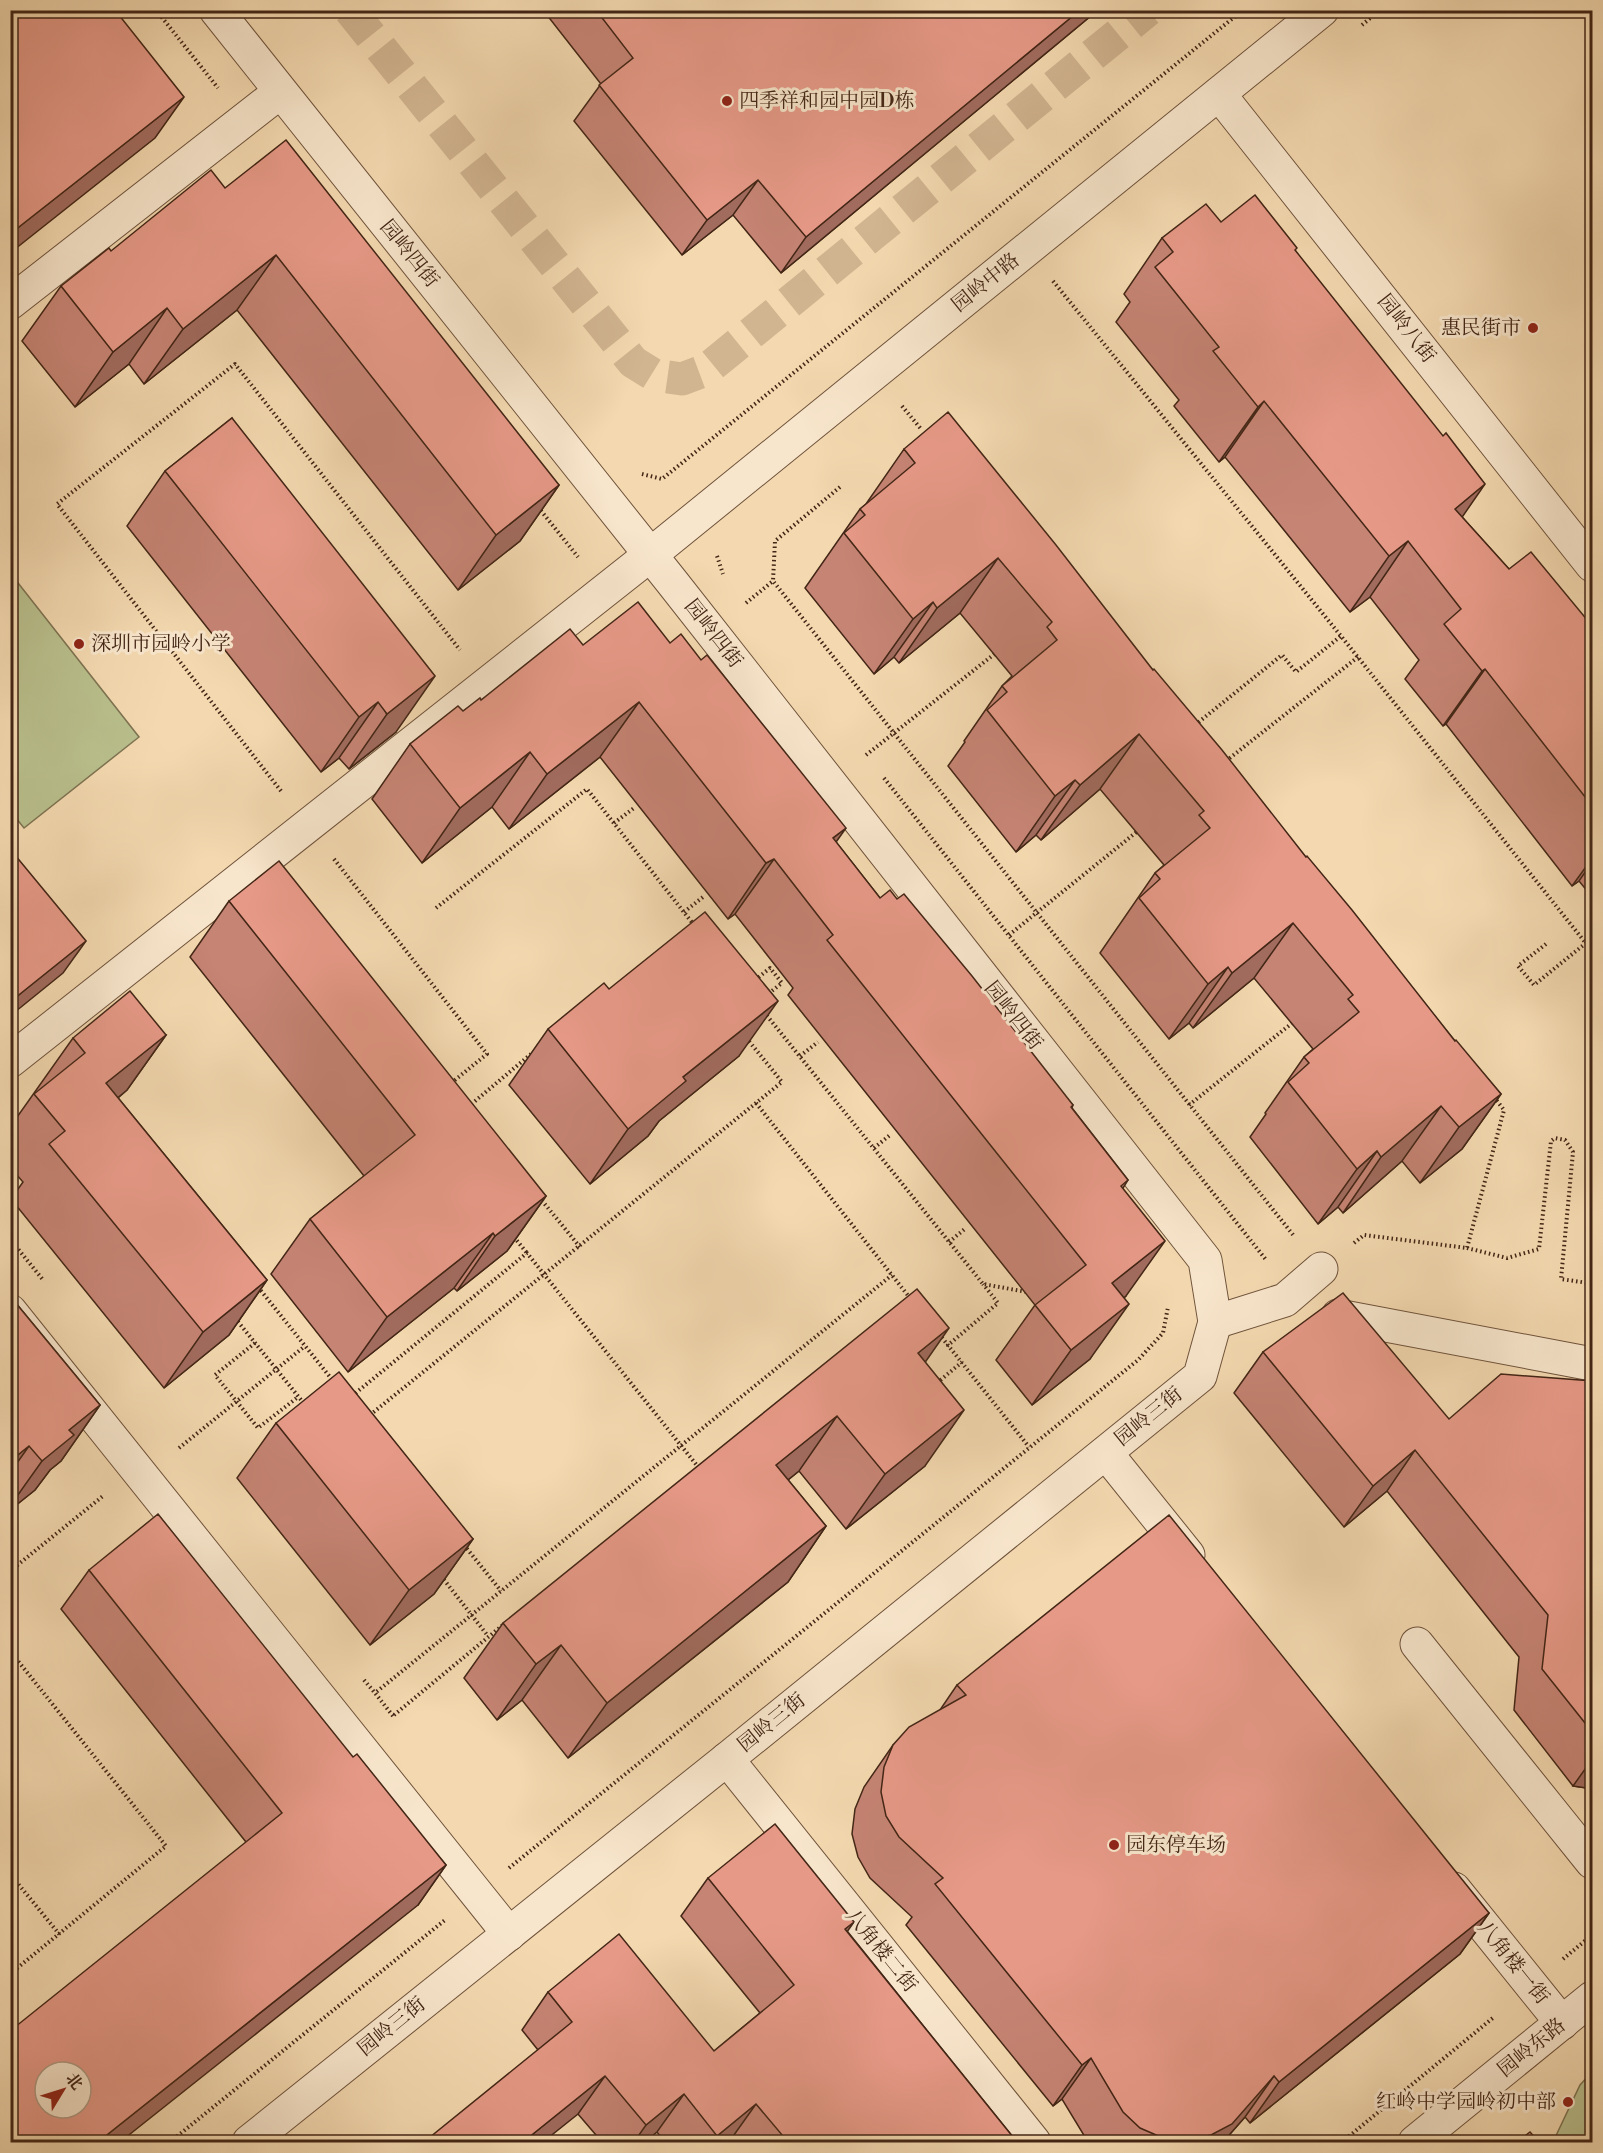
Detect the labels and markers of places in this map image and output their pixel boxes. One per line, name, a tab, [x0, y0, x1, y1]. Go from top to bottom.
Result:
place label: 四季祥和园中园D栋	[739, 89, 915, 114]
marker: 四季祥和园中园D栋	[720, 94, 734, 108]
place label: 惠民街市	[1441, 316, 1521, 341]
marker: 惠民街市	[1526, 321, 1540, 335]
place label: 深圳市园岭小学	[91, 632, 231, 657]
marker: 深圳市园岭小学	[72, 637, 86, 651]
place label: 园东停车场	[1126, 1833, 1226, 1858]
marker: 园东停车场	[1107, 1838, 1121, 1852]
place label: 红岭中学园岭初中部	[1376, 2090, 1556, 2115]
marker: 红岭中学园岭初中部	[1561, 2095, 1575, 2109]

